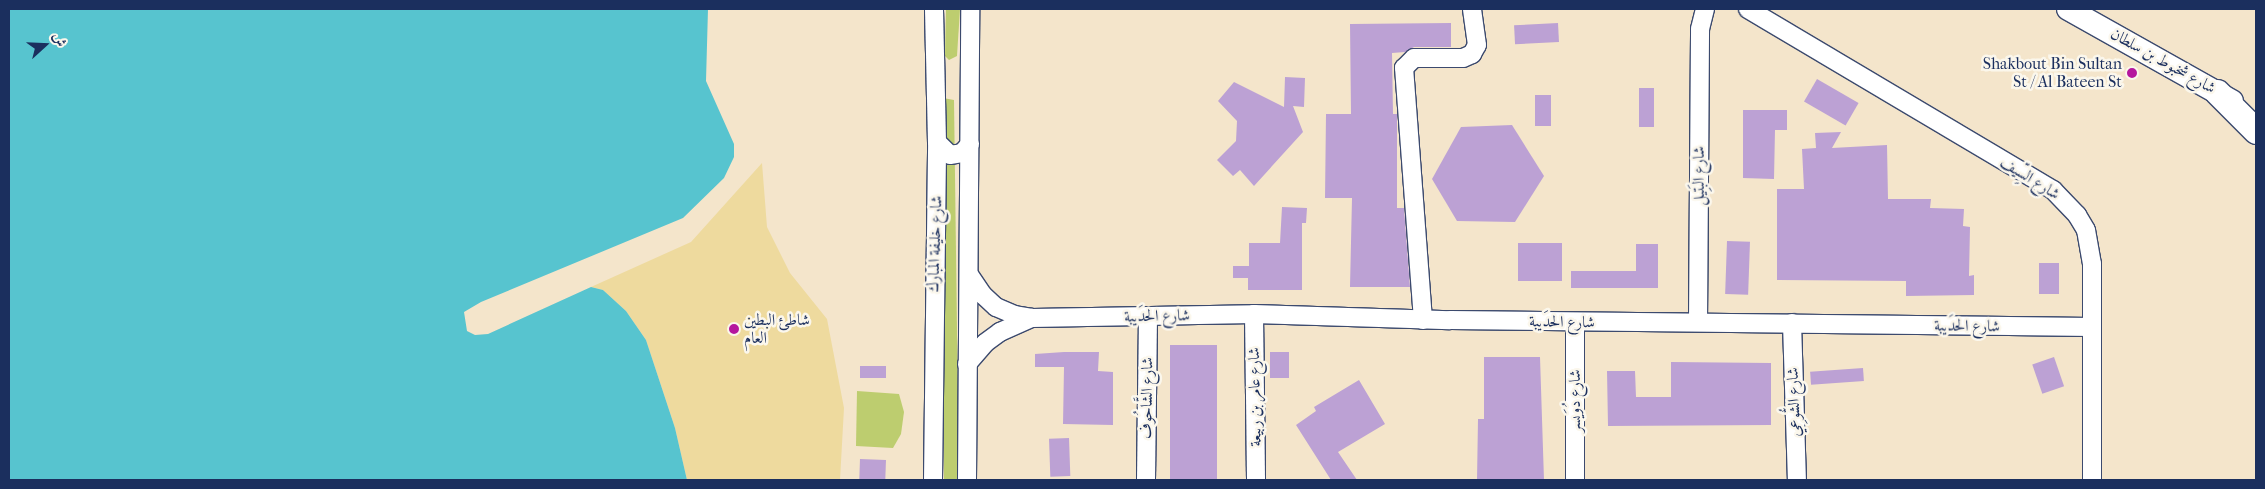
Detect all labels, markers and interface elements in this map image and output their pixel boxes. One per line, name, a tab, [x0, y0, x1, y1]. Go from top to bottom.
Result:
north arrow	[20, 20, 70, 70]
street label: شارع شخبوط بن سلطان	[2107, 24, 2219, 98]
text: ش	[49, 30, 70, 49]
place label: Shakbout Bin Sultan St / Al Bateen St	[1983, 54, 2122, 92]
marker: Shakbout Bin Sultan St / Al Bateen St	[2126, 67, 2138, 79]
street label: شارع البَتِيل	[1689, 146, 1709, 206]
street label: شارع السِّيف	[1997, 152, 2063, 204]
street label: شارع خليفة المبارك	[924, 195, 946, 293]
street label: شارع الحدَيبة	[1124, 306, 1190, 326]
place label: شاطئ البطين العام	[744, 310, 810, 348]
street label: شارع الحدَيبة	[1529, 312, 1595, 332]
street label: شارع الحدَيبة	[1934, 316, 2000, 336]
marker: شاطئ البطين العام	[728, 323, 740, 335]
street label: شارع عامر بن ربيعة	[1245, 347, 1265, 447]
street label: شارع الشَّاحُوف	[1137, 357, 1157, 439]
street label: شارع الشُّوعِي	[1783, 367, 1805, 437]
street label: شارع دُوَيسر	[1565, 369, 1585, 433]

